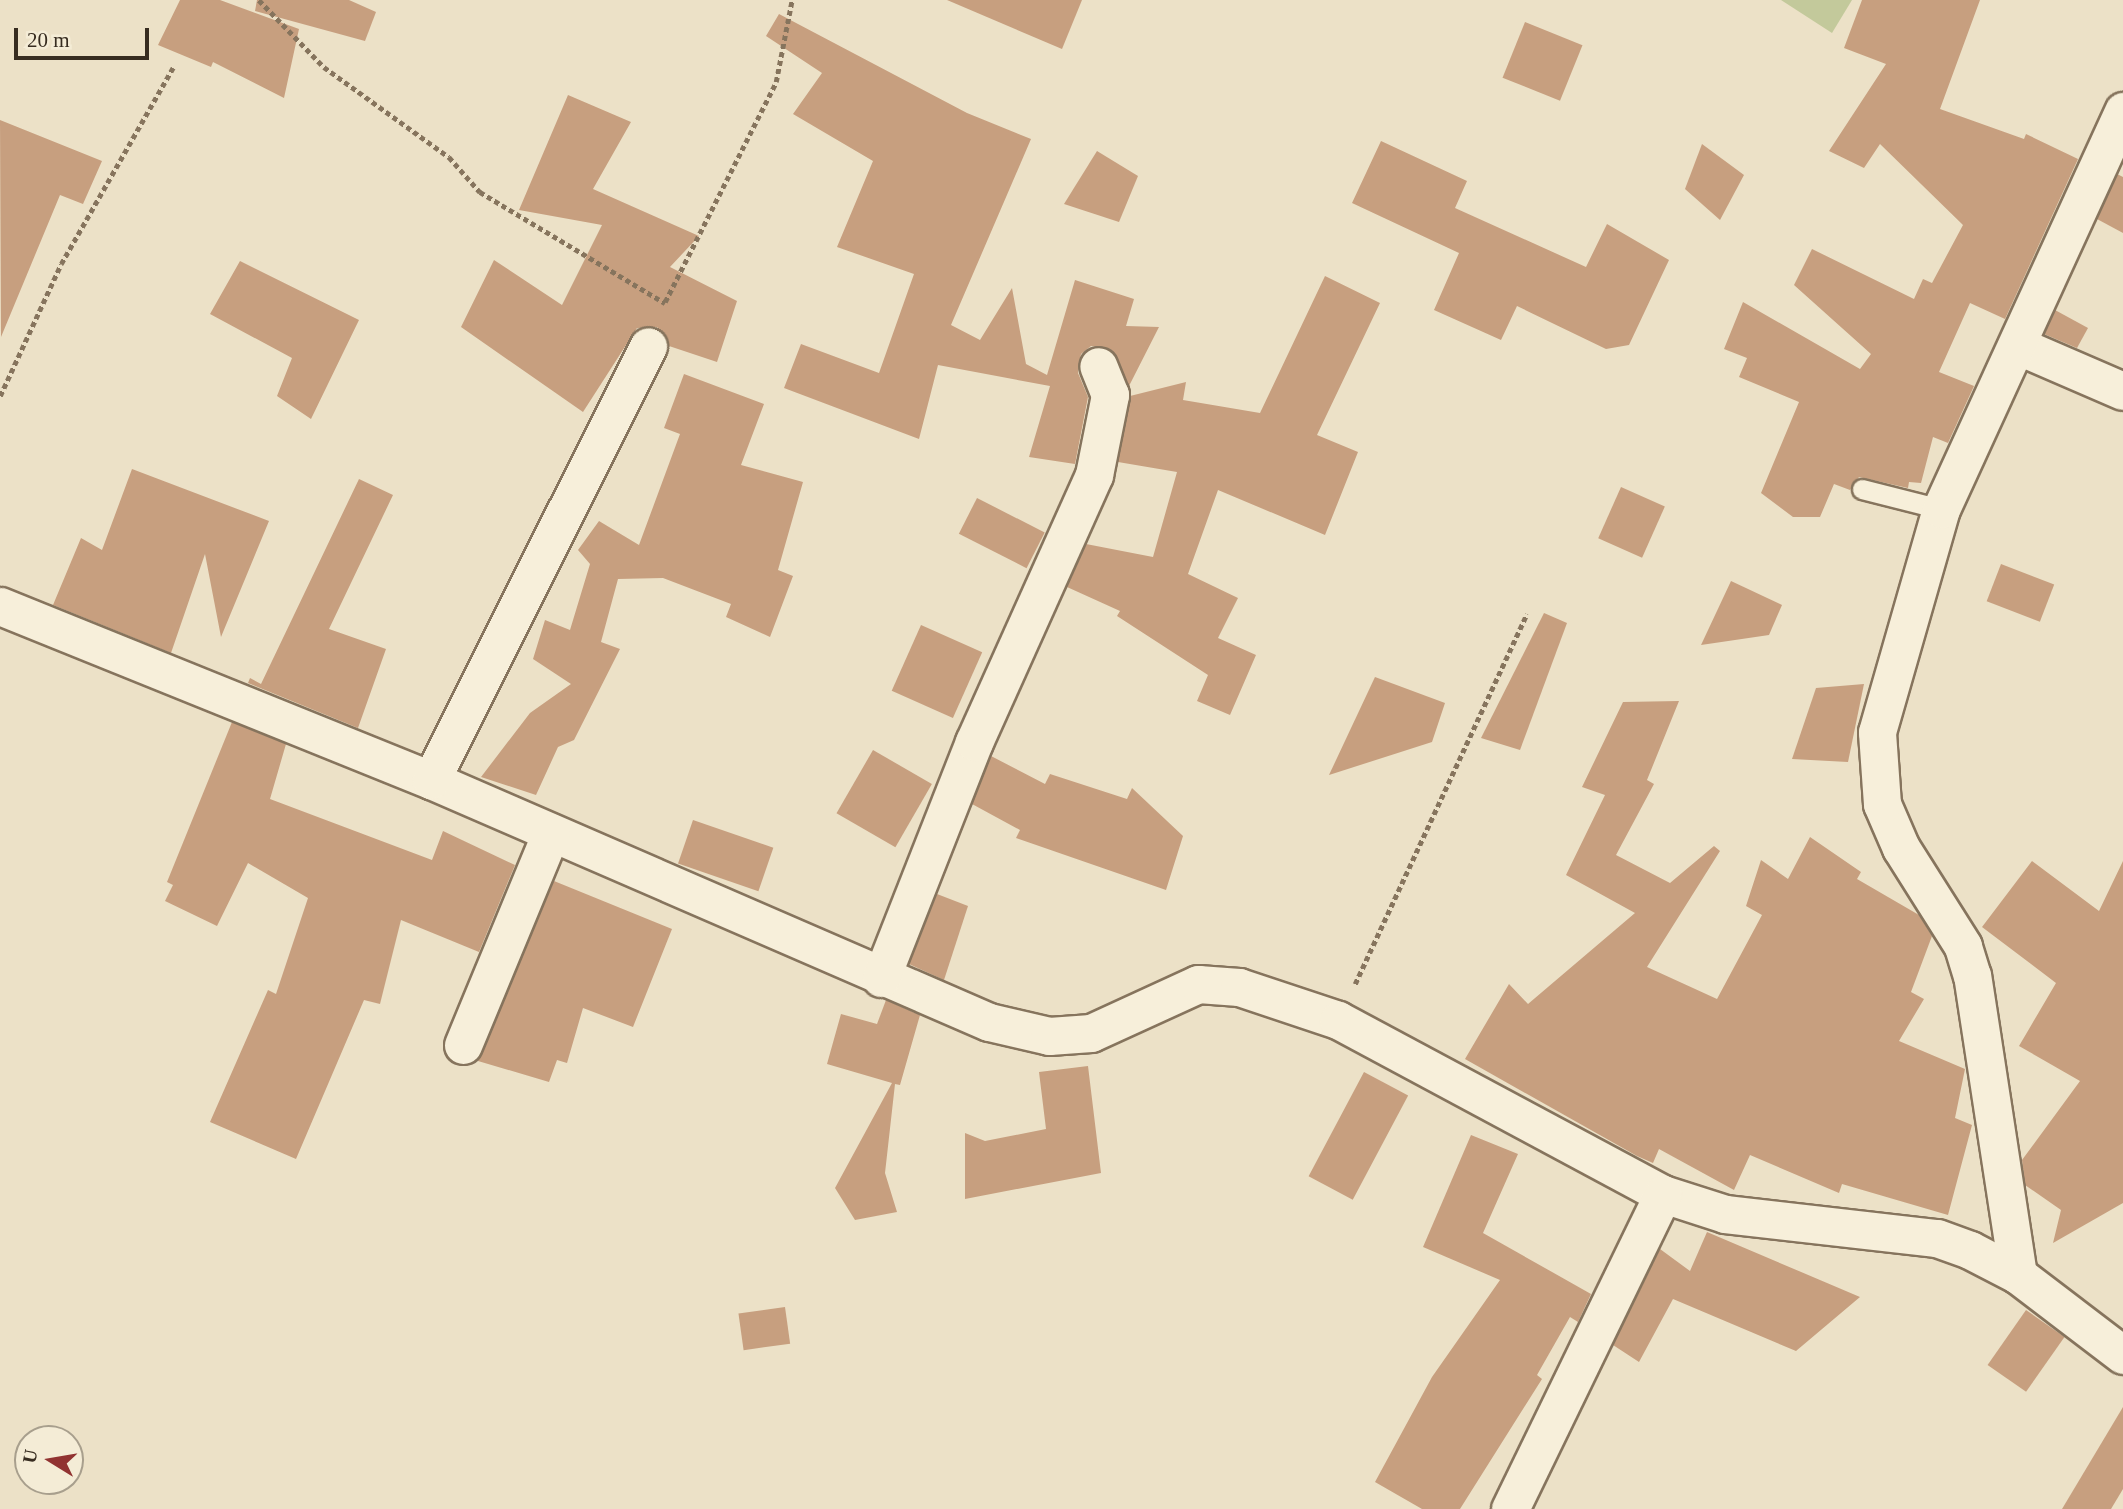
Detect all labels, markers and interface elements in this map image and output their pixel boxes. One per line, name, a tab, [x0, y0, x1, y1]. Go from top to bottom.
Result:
scale bar	[18, 14, 152, 58]
text: 20 m	[27, 28, 70, 52]
north arrow	[14, 1425, 84, 1495]
text: U	[18, 1448, 41, 1465]

